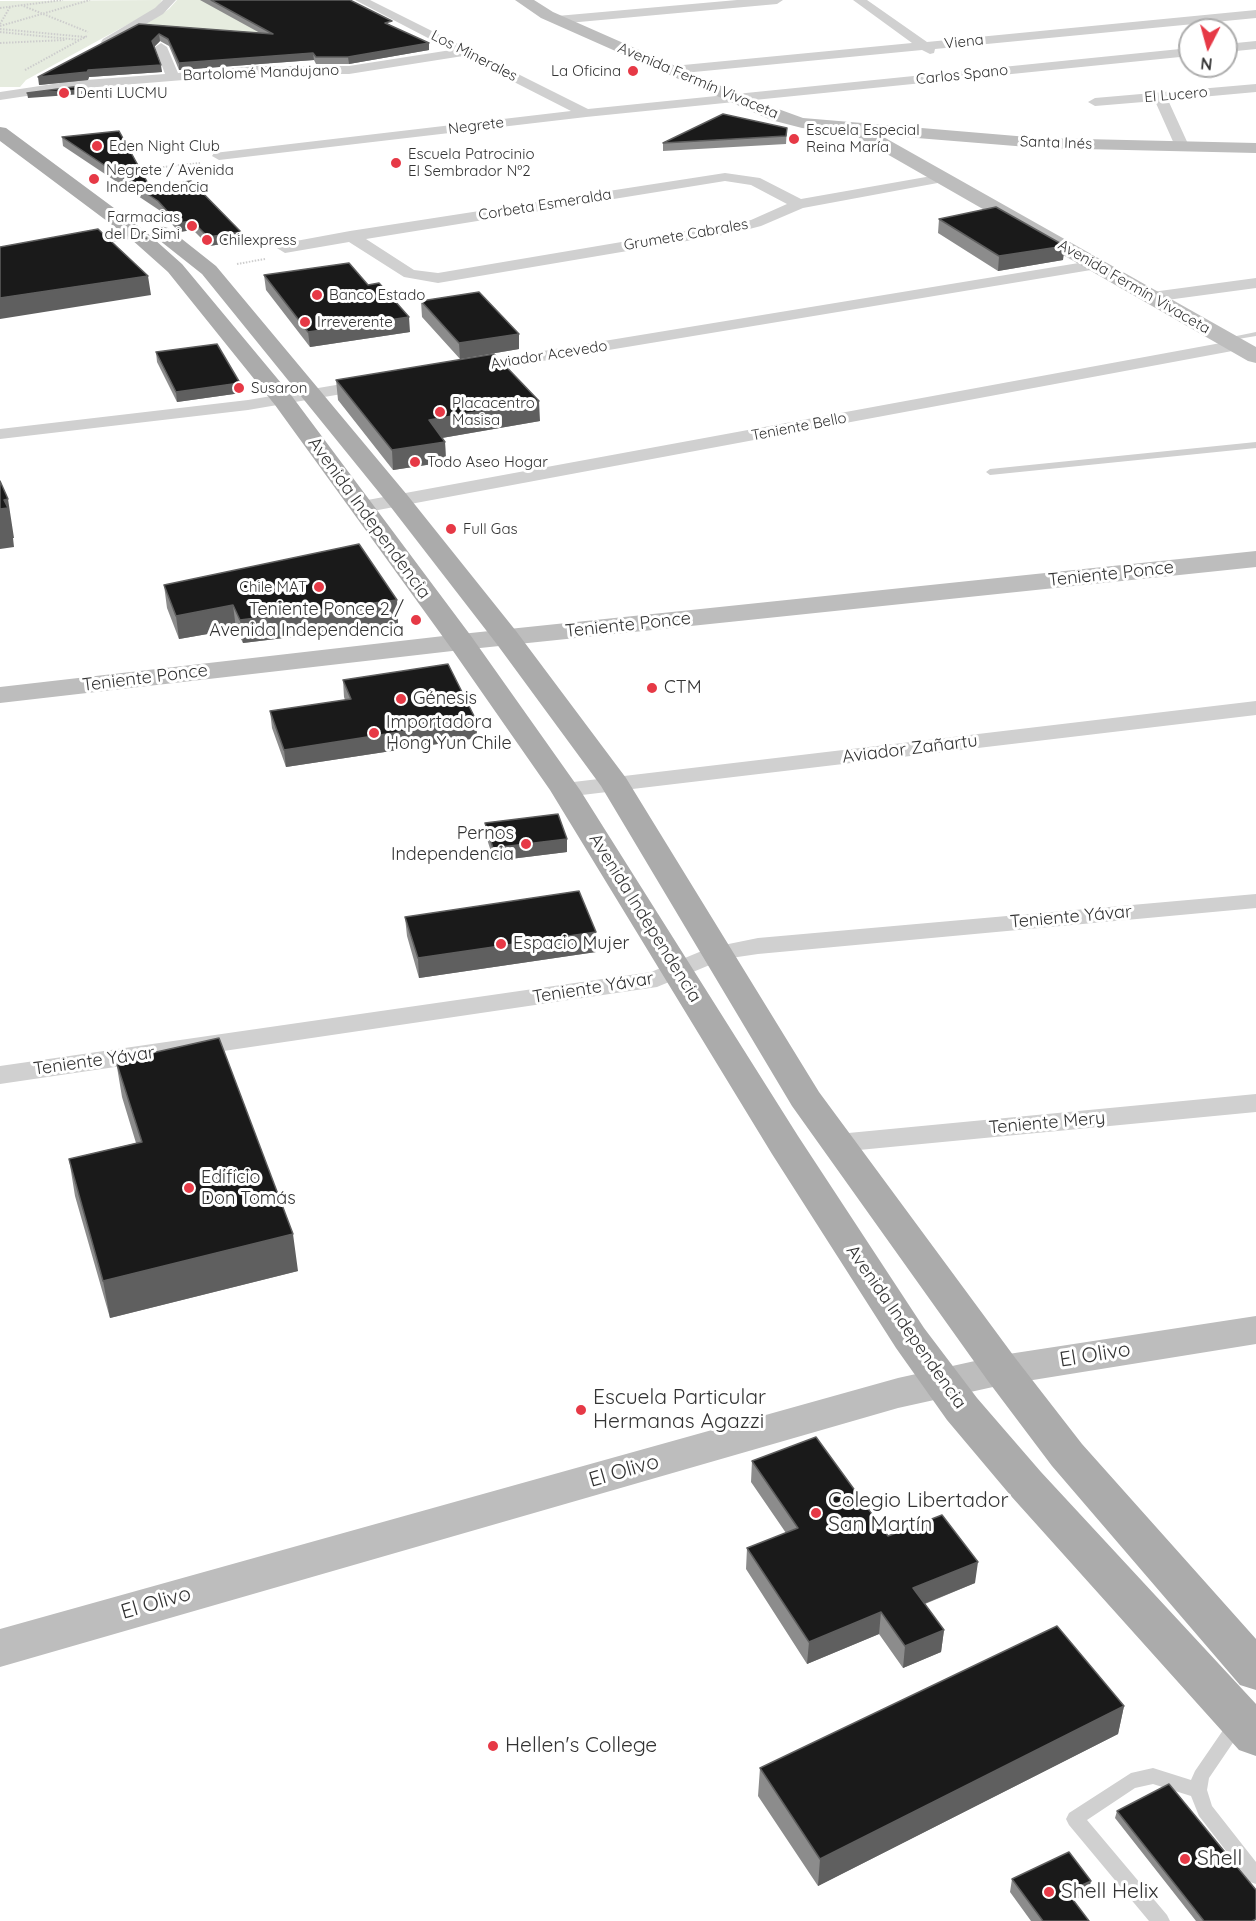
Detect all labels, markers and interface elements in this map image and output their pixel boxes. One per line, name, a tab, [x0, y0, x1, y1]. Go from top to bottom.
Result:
north arrow	[1178, 18, 1238, 78]
street label: Los Minerales	[428, 27, 520, 85]
street label: Viena	[943, 31, 985, 53]
street label: Avenida Fermín Vivaceta	[615, 39, 781, 123]
text: N	[1199, 53, 1213, 74]
street label: Bartolomé Mandujano	[183, 61, 339, 85]
street label: Carlos Spano	[915, 61, 1009, 89]
place label: La Oficina	[551, 62, 621, 80]
marker: La Oficina	[626, 64, 640, 78]
street label: El Lucero	[1144, 83, 1208, 107]
place label: Denti LUCMU	[76, 84, 168, 102]
marker: Denti LUCMU	[57, 86, 71, 100]
street label: Negrete	[447, 114, 505, 138]
place label: Escuela Especial Reina María	[806, 121, 920, 156]
marker: Escuela Especial Reina María	[787, 132, 801, 146]
street label: Santa Inés	[1020, 133, 1092, 153]
place label: Eden Night Club	[109, 137, 220, 155]
marker: Eden Night Club	[90, 139, 104, 153]
place label: Escuela Patrocinio El Sembrador N°2	[408, 145, 534, 180]
marker: Escuela Patrocinio El Sembrador N°2	[389, 156, 403, 170]
place label: Negrete / Avenida Independencia	[106, 161, 234, 196]
marker: Negrete / Avenida Independencia	[87, 172, 101, 186]
street label: Corbeta Esmeralda	[477, 186, 613, 224]
place label: Farmacias del Dr. Simi	[105, 208, 180, 243]
street label: Grumete Cabrales	[622, 215, 750, 255]
marker: Farmacias del Dr. Simi	[185, 219, 199, 233]
place label: Chilexpress	[219, 231, 297, 249]
marker: Chilexpress	[200, 233, 214, 247]
street label: Avenida Fermín Vivaceta	[1055, 236, 1213, 338]
place label: Banco Estado	[329, 286, 425, 304]
marker: Banco Estado	[310, 288, 324, 302]
place label: Irreverente	[317, 313, 393, 331]
marker: Irreverente	[298, 315, 312, 329]
street label: Aviador Acevedo	[489, 337, 609, 373]
place label: Susaron	[251, 379, 307, 397]
marker: Susaron	[232, 381, 246, 395]
place label: Placacentro Masisa	[452, 394, 535, 429]
marker: Placacentro Masisa	[433, 405, 447, 419]
street label: Teniente Bello	[750, 409, 848, 445]
street label: Avenida Independencia	[303, 433, 435, 603]
place label: Todo Aseo Hogar	[427, 453, 548, 471]
marker: Todo Aseo Hogar	[408, 455, 422, 469]
place label: Full Gas	[463, 520, 518, 538]
marker: Full Gas	[444, 522, 458, 536]
street label: Teniente Ponce	[1047, 557, 1175, 591]
place label: Chile MAT	[239, 578, 307, 596]
marker: Chile MAT	[312, 580, 326, 594]
place label: Teniente Ponce 2 / Avenida Independencia	[209, 599, 404, 642]
street label: Teniente Ponce	[564, 608, 692, 642]
marker: Teniente Ponce 2 / Avenida Independencia	[409, 613, 423, 627]
street label: Teniente Ponce	[81, 660, 209, 696]
place label: CTM	[664, 677, 702, 699]
marker: CTM	[645, 681, 659, 695]
place label: Génesis	[413, 688, 477, 710]
marker: Génesis	[394, 692, 408, 706]
place label: Importadora Hong Yun Chile	[386, 712, 512, 754]
marker: Importadora Hong Yun Chile	[367, 726, 381, 740]
street label: Aviador Zañartu	[841, 730, 979, 768]
place label: Pernos Independencia	[391, 823, 514, 866]
street label: Avenida Independencia	[584, 830, 706, 1006]
marker: Pernos Independencia	[519, 837, 533, 851]
street label: Teniente Yávar	[1009, 901, 1133, 933]
place label: Espacio Mujer	[513, 933, 630, 955]
marker: Espacio Mujer	[494, 937, 508, 951]
street label: Teniente Yávar	[531, 968, 655, 1008]
street label: Teniente Yávar	[32, 1042, 156, 1080]
street label: Teniente Mery	[988, 1107, 1106, 1139]
place label: Edificio Don Tomás	[201, 1167, 296, 1210]
marker: Edificio Don Tomás	[182, 1181, 196, 1195]
street label: Avenida Independencia	[841, 1241, 971, 1413]
street label: El Olivo	[1058, 1337, 1132, 1373]
place label: Escuela Particular Hermanas Agazzi	[593, 1385, 766, 1435]
marker: Escuela Particular Hermanas Agazzi	[574, 1403, 588, 1417]
street label: El Olivo	[586, 1449, 662, 1493]
place label: Colegio Libertador San Martín	[828, 1488, 1008, 1538]
marker: Colegio Libertador San Martín	[809, 1506, 823, 1520]
street label: El Olivo	[118, 1581, 194, 1625]
place label: Hellen's College	[505, 1733, 657, 1759]
marker: Hellen's College	[486, 1739, 500, 1753]
place label: Shell	[1197, 1846, 1242, 1872]
marker: Shell	[1178, 1852, 1192, 1866]
place label: Shell Helix	[1061, 1879, 1158, 1905]
marker: Shell Helix	[1042, 1885, 1056, 1899]

